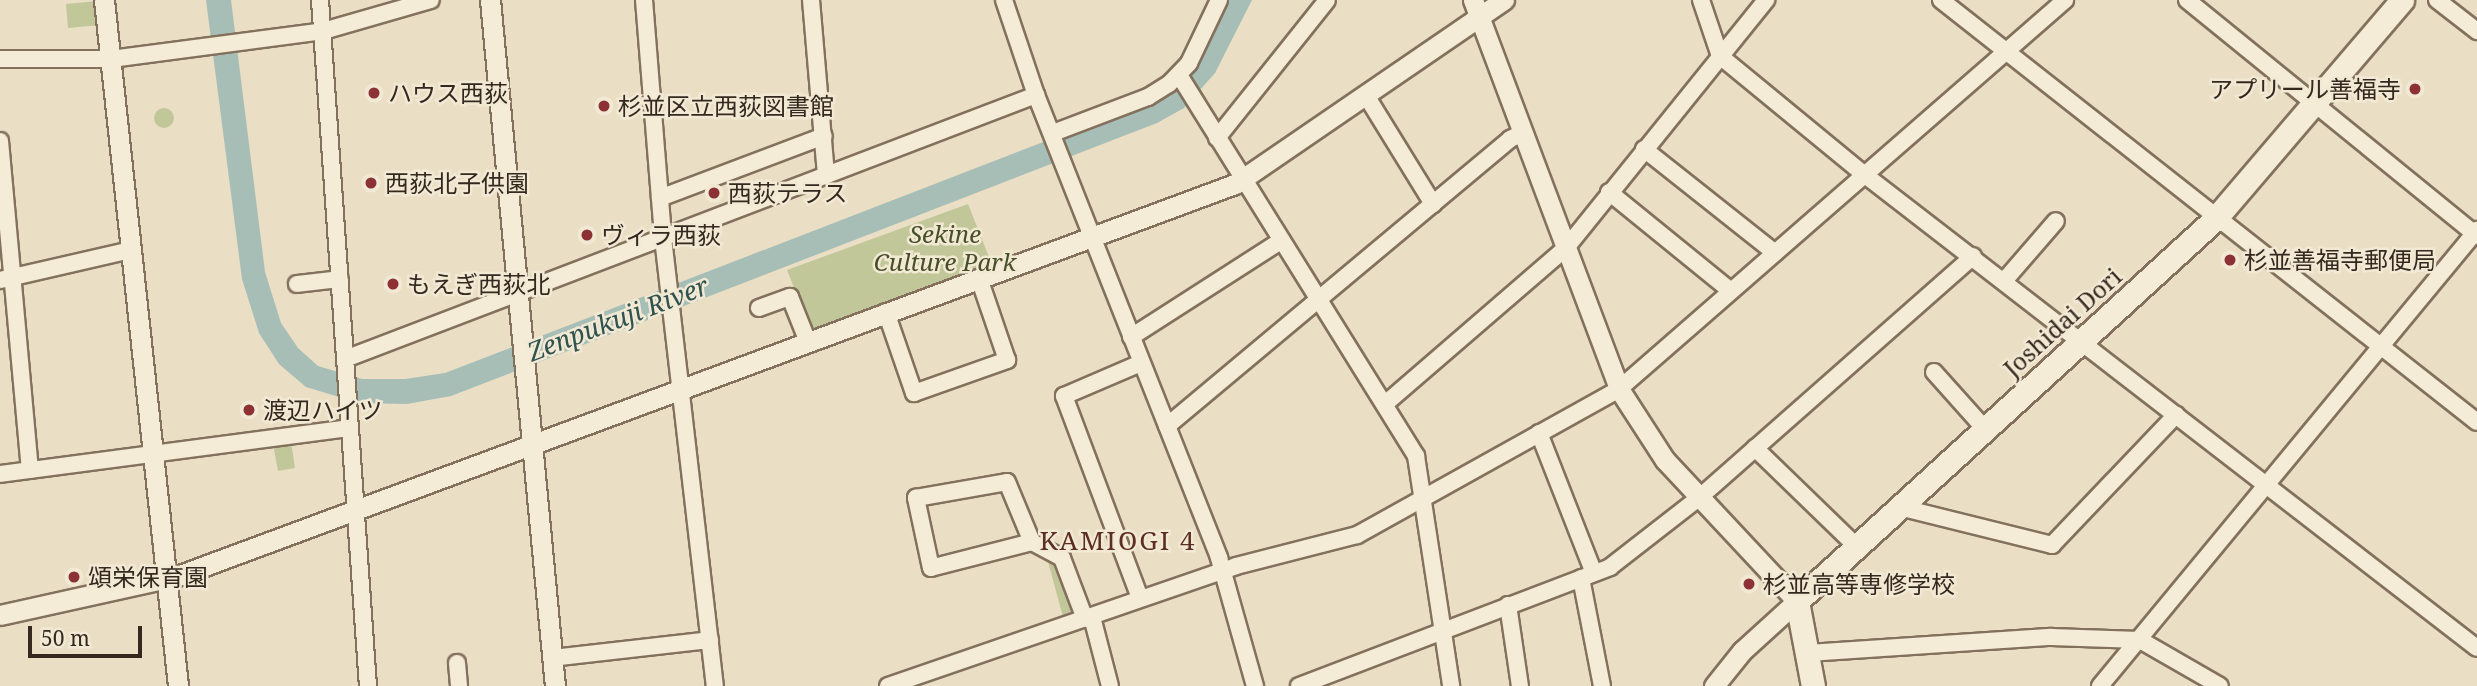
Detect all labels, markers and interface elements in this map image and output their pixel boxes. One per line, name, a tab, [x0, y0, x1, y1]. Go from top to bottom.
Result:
place label: アプリール善福寺	[2209, 75, 2401, 103]
place label: ハウス西荻	[388, 79, 508, 107]
marker: アプリール善福寺	[2407, 81, 2423, 97]
marker: ハウス西荻	[366, 85, 382, 101]
place label: 杉並区立西荻図書館	[618, 92, 834, 120]
marker: 杉並区立西荻図書館	[596, 98, 612, 114]
place label: 西荻北子供園	[385, 169, 529, 197]
marker: 西荻北子供園	[363, 175, 379, 191]
place label: 西荻テラス	[728, 179, 848, 207]
marker: 西荻テラス	[706, 185, 722, 201]
park label: Sekine Culture Park	[874, 220, 1016, 276]
place label: ヴィラ西荻	[601, 221, 721, 249]
marker: ヴィラ西荻	[579, 227, 595, 243]
place label: 杉並善福寺郵便局	[2244, 246, 2436, 274]
marker: 杉並善福寺郵便局	[2222, 252, 2238, 268]
street label: Joshidai Dori	[1997, 262, 2127, 382]
place label: もえぎ西荻北	[407, 270, 551, 298]
water label: Zenpukuji River	[523, 270, 713, 368]
marker: もえぎ西荻北	[385, 276, 401, 292]
place label: 渡辺ハイツ	[263, 396, 383, 424]
marker: 渡辺ハイツ	[241, 402, 257, 418]
district label: KAMIOGI 4	[1041, 525, 1195, 557]
place label: 頌栄保育園	[88, 563, 208, 591]
marker: 頌栄保育園	[66, 569, 82, 585]
place label: 杉並高等専修学校	[1763, 570, 1955, 598]
marker: 杉並高等専修学校	[1741, 576, 1757, 592]
scale bar	[32, 612, 145, 656]
text: 50 m	[41, 624, 90, 652]

